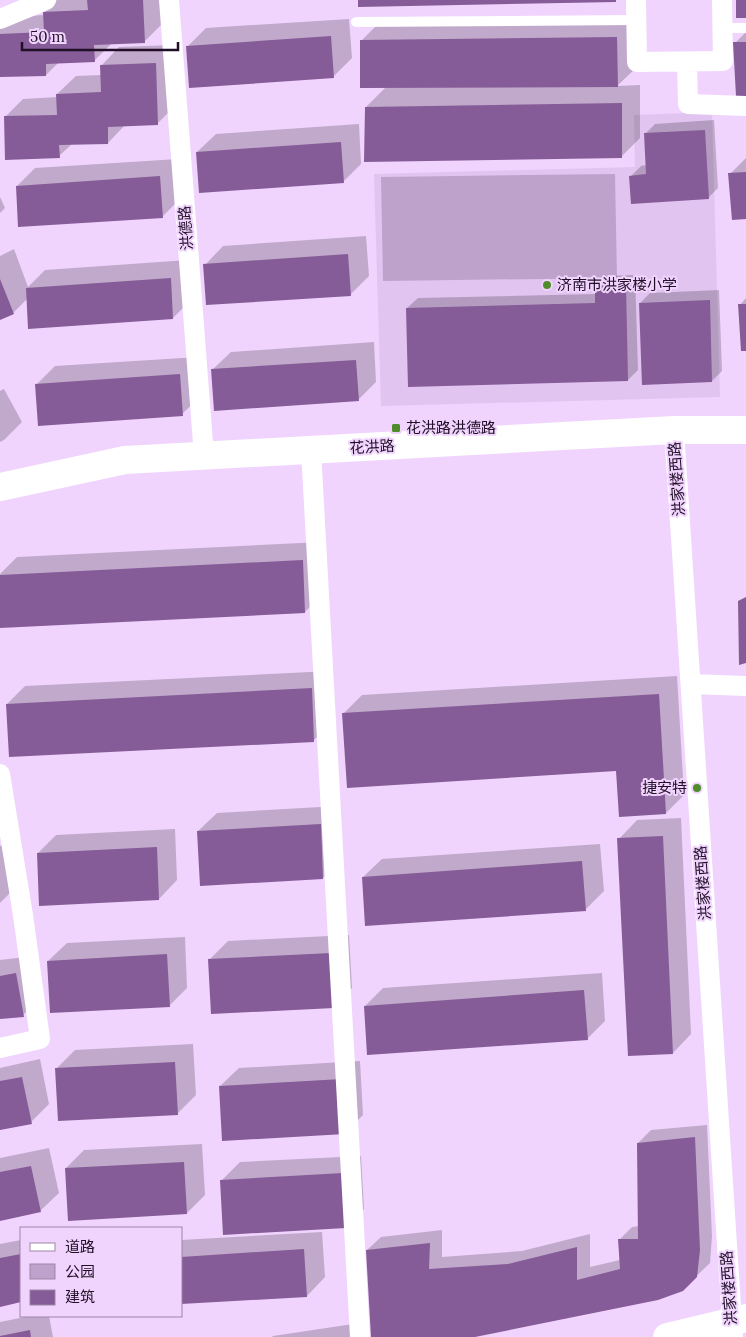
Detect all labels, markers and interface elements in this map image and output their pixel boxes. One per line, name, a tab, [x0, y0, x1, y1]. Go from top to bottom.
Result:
scale bar	[22, 20, 179, 52]
text: 50 m	[30, 27, 65, 46]
street label: 洪德路	[174, 205, 197, 251]
place label: 济南市洪家楼小学	[557, 275, 677, 294]
marker: 济南市洪家楼小学	[541, 279, 553, 291]
place label: 花洪路洪德路	[406, 418, 496, 437]
marker: 花洪路洪德路	[390, 422, 402, 434]
street label: 花洪路	[349, 436, 395, 457]
street label: 洪家楼西路	[664, 441, 689, 517]
place label: 捷安特	[642, 778, 687, 797]
marker: 捷安特	[691, 782, 703, 794]
street label: 洪家楼西路	[690, 845, 715, 921]
legend	[20, 1227, 182, 1317]
text: 道路	[65, 1237, 95, 1256]
street label: 洪家楼西路	[716, 1250, 741, 1326]
text: 公园	[65, 1262, 95, 1281]
text: 建筑	[65, 1287, 95, 1306]

